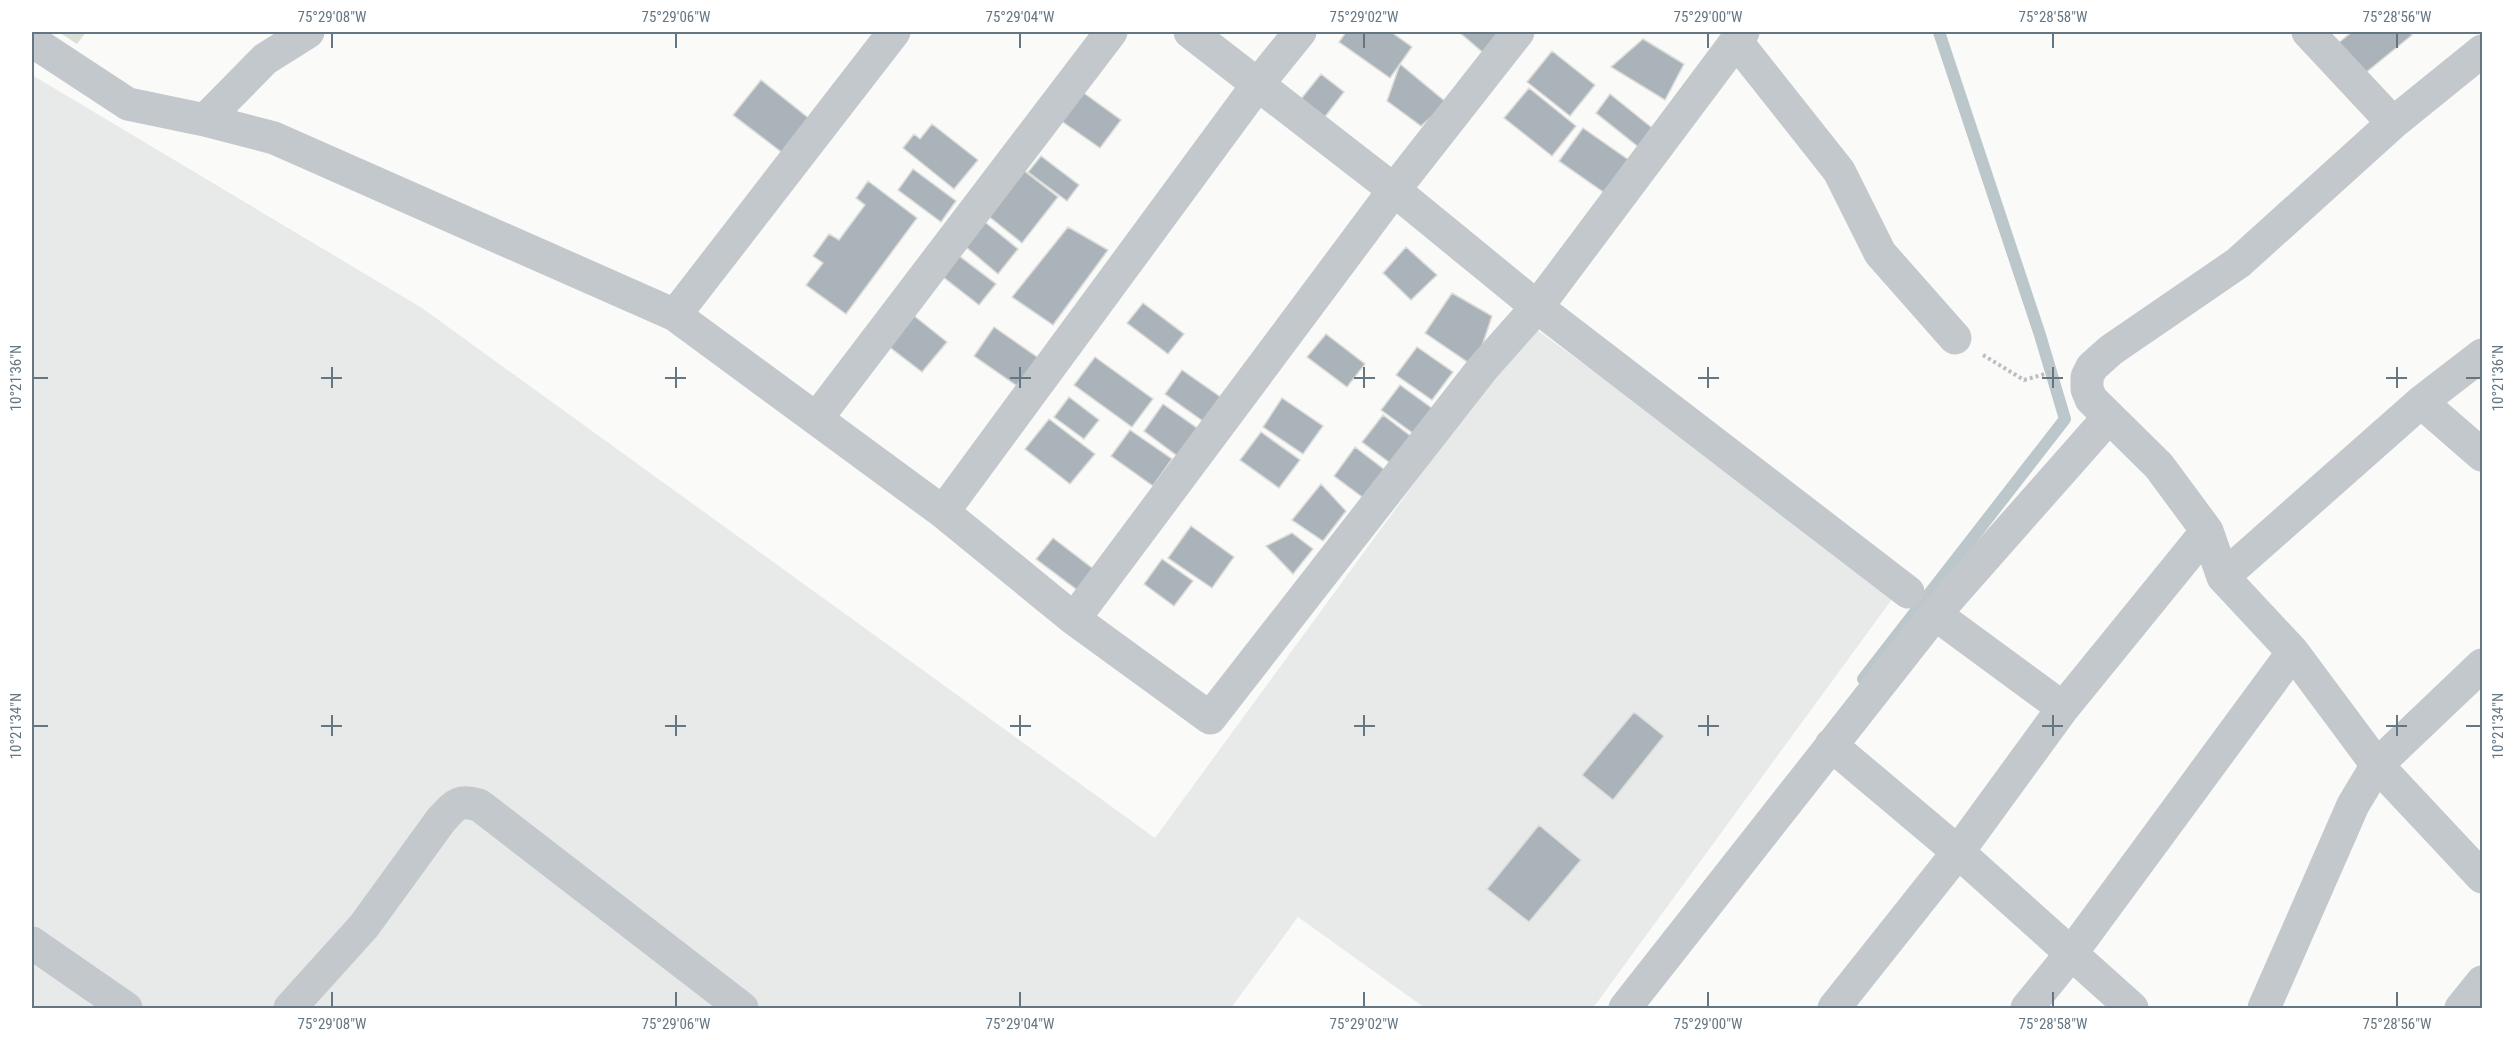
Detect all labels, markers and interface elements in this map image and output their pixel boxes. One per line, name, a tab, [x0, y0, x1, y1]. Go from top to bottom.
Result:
text: 75°29'08"W	[298, 8, 367, 26]
text: 75°29'06"W	[642, 8, 711, 26]
text: 75°29'04"W	[986, 8, 1055, 26]
text: 75°29'02"W	[1330, 8, 1399, 26]
text: 75°29'00"W	[1674, 8, 1743, 26]
text: 75°28'58"W	[2019, 8, 2088, 26]
text: 75°28'56"W	[2363, 8, 2432, 26]
text: 10°21'36"N	[7, 345, 25, 411]
text: 10°21'36"N	[2489, 345, 2507, 411]
text: 10°21'34"N	[7, 693, 25, 759]
text: 10°21'34"N	[2489, 693, 2507, 759]
text: 75°29'08"W	[298, 1015, 367, 1033]
text: 75°29'06"W	[642, 1015, 711, 1033]
text: 75°29'04"W	[986, 1015, 1055, 1033]
text: 75°29'02"W	[1330, 1015, 1399, 1033]
text: 75°29'00"W	[1674, 1015, 1743, 1033]
text: 75°28'58"W	[2019, 1015, 2088, 1033]
text: 75°28'56"W	[2363, 1015, 2432, 1033]

